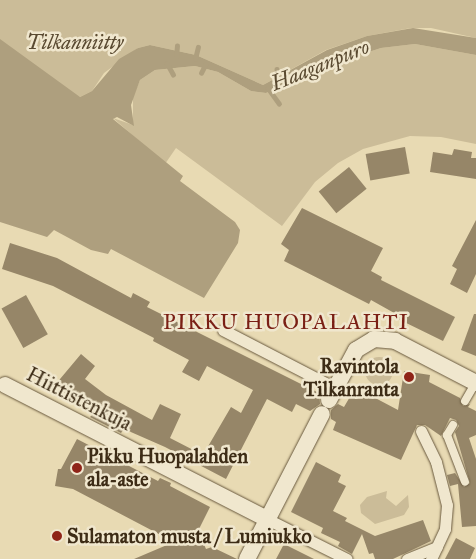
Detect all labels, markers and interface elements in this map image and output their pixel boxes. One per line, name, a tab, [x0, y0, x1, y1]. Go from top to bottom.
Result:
park label: Tilkanniitty	[27, 30, 123, 54]
water label: Haaganpuro	[267, 34, 373, 96]
district label: PIKKU HUOPALAHTI	[161, 309, 411, 335]
place label: Ravintola Tilkanranta	[304, 354, 399, 401]
street label: Hiittistenkuja	[22, 362, 136, 436]
marker: Ravintola Tilkanranta	[403, 371, 415, 383]
place label: Pikku Huopalahden ala-aste	[87, 444, 248, 491]
marker: Pikku Huopalahden ala-aste	[71, 462, 83, 474]
place label: Sulamaton musta / Lumiukko	[67, 524, 312, 548]
marker: Sulamaton musta / Lumiukko	[51, 530, 63, 542]

